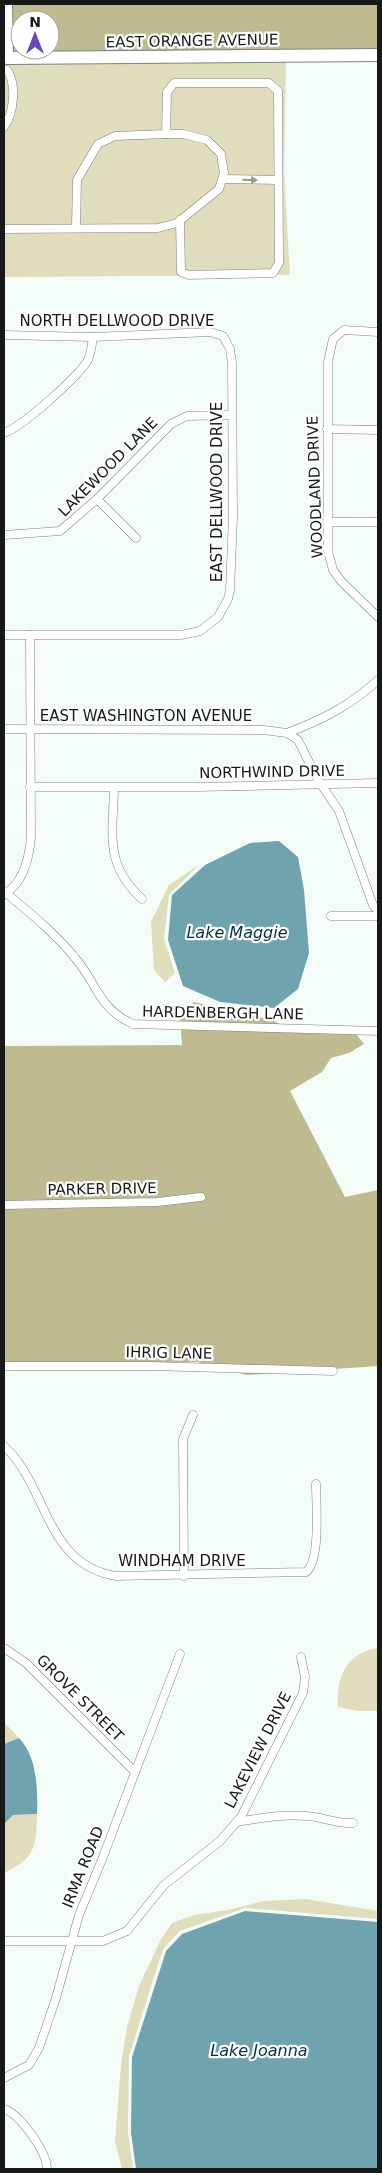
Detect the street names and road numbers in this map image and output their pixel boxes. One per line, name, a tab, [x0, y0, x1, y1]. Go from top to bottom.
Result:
street label: EAST ORANGE AVENUE	[105, 30, 279, 52]
street label: NORTH DELLWOOD DRIVE	[20, 312, 214, 330]
street label: EAST DELLWOOD DRIVE	[208, 402, 226, 582]
street label: LAKEWOOD LANE	[55, 414, 161, 520]
street label: WOODLAND DRIVE	[304, 415, 326, 559]
street label: EAST WASHINGTON AVENUE	[40, 707, 252, 725]
street label: NORTHWIND DRIVE	[199, 762, 345, 782]
street label: HARDENBERGH LANE	[142, 1003, 304, 1023]
street label: PARKER DRIVE	[47, 1179, 157, 1199]
street label: IHRIG LANE	[126, 1343, 212, 1363]
street label: WINDHAM DRIVE	[118, 1552, 246, 1570]
street label: GROVE STREET	[33, 1651, 128, 1746]
street label: LAKEVIEW DRIVE	[221, 1689, 295, 1811]
street label: IRMA ROAD	[58, 1823, 108, 1911]

